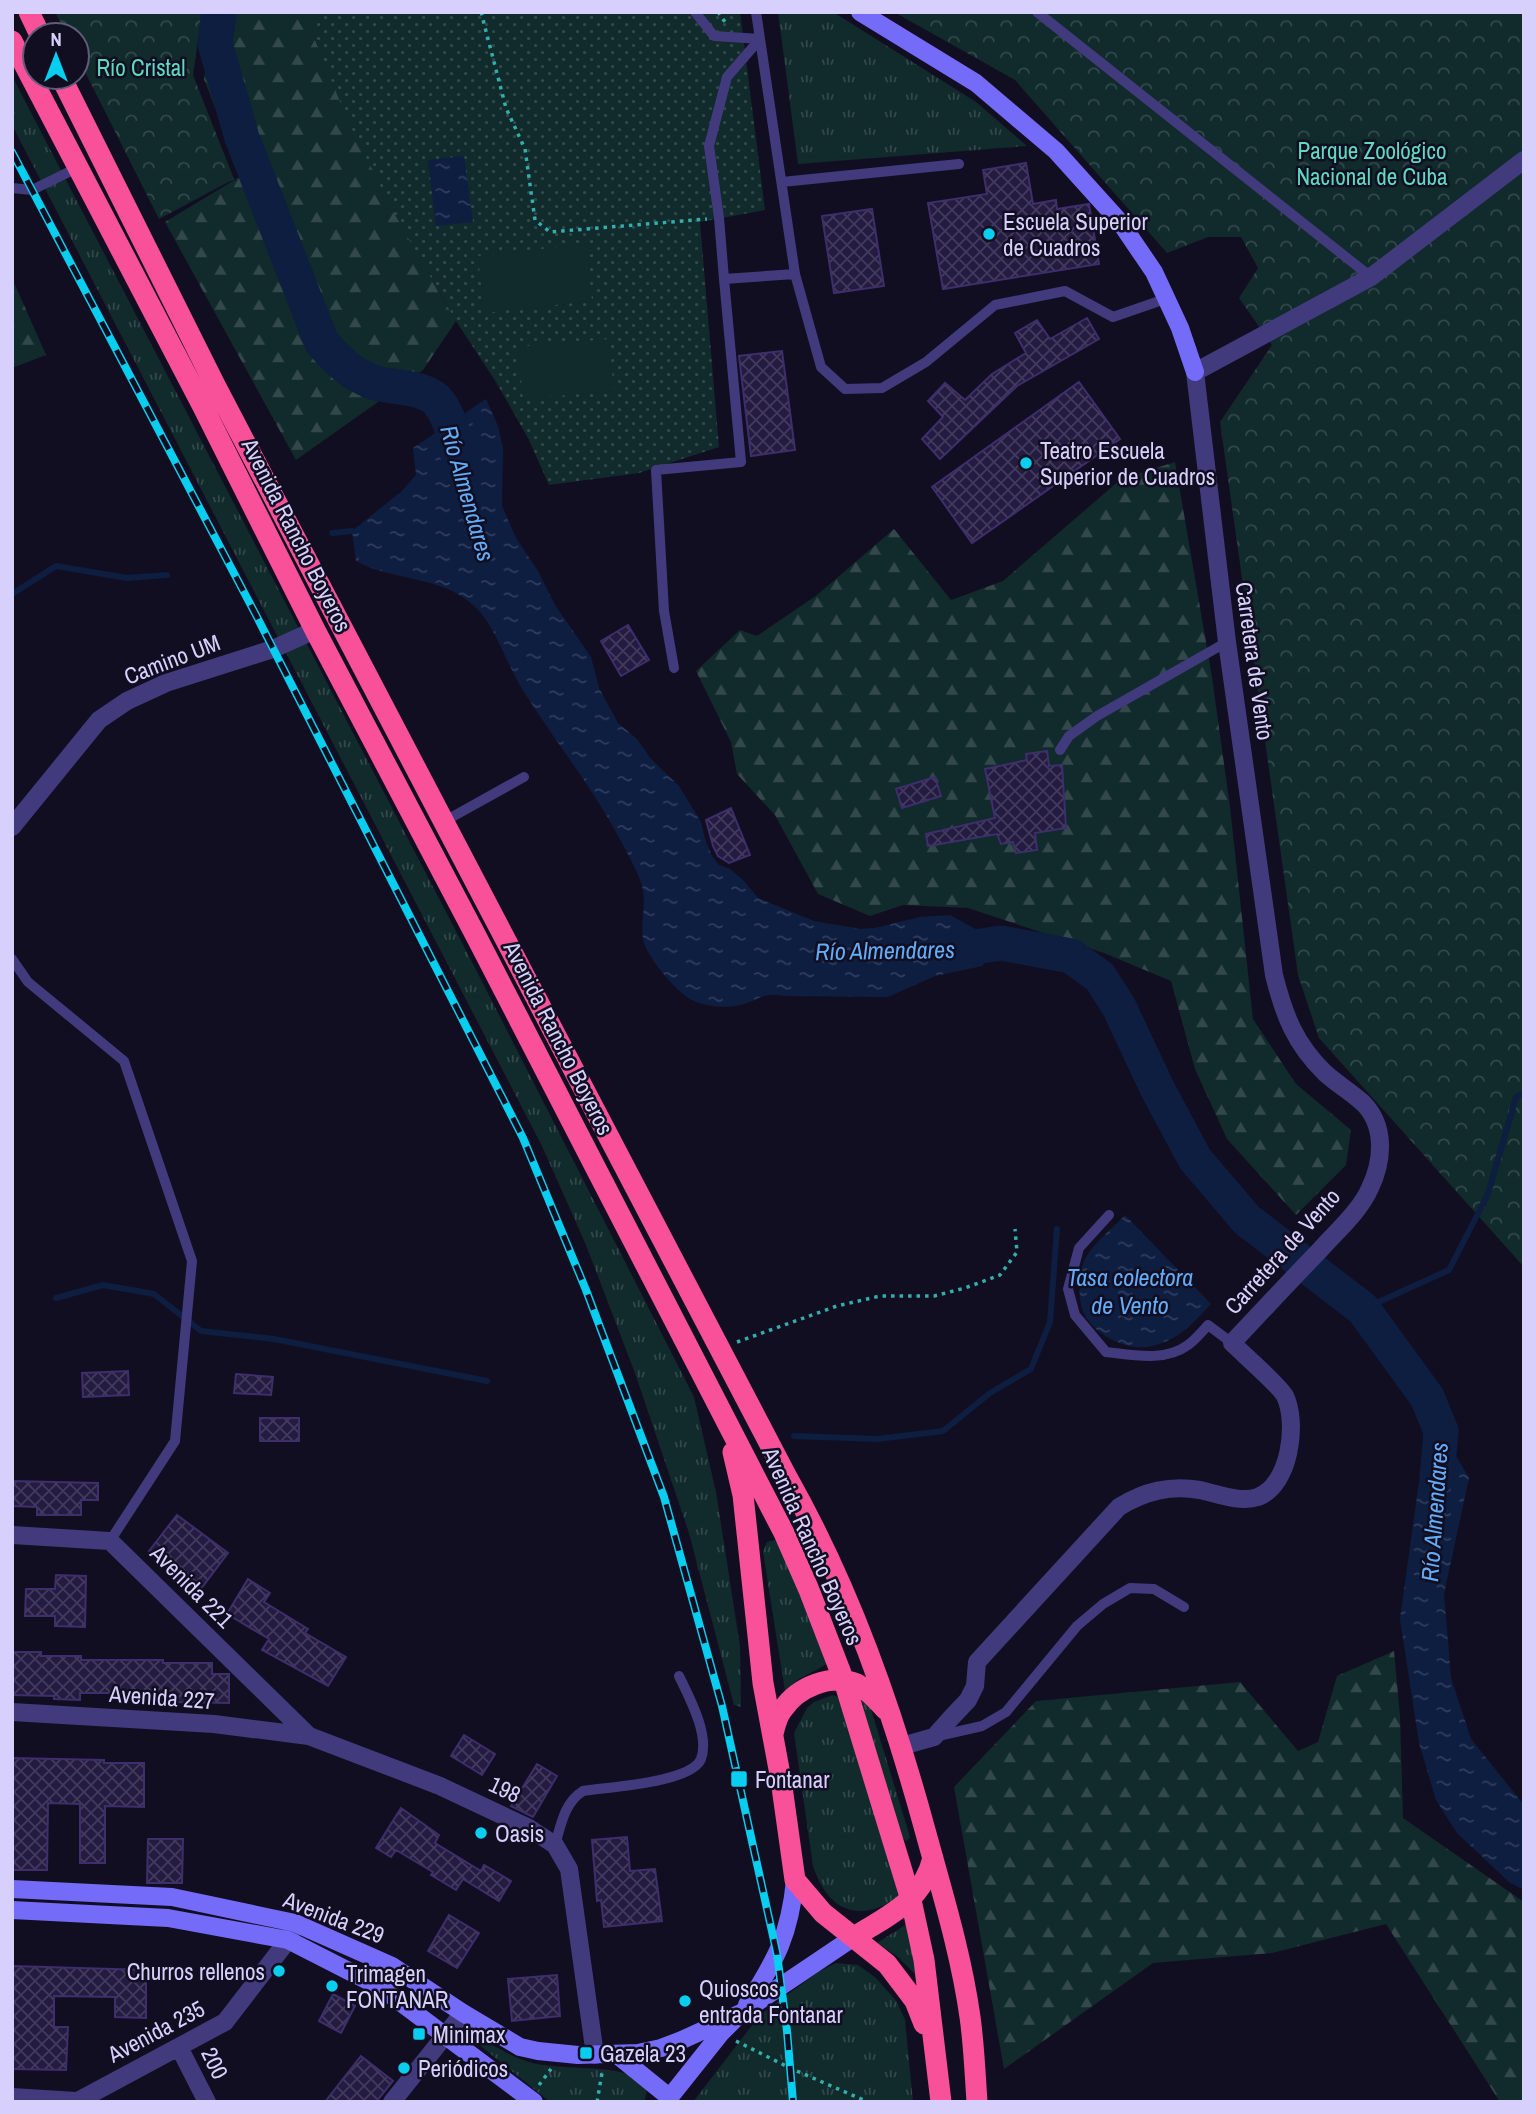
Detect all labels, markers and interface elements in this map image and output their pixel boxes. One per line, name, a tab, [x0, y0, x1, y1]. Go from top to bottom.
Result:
north arrow	[21, 21, 91, 91]
text: N	[50, 26, 62, 52]
park label: Río Cristal	[96, 52, 186, 83]
park label: Parque Zoológico Nacional de Cuba	[1297, 135, 1448, 192]
place label: Escuela Superior de Cuadros	[1003, 206, 1148, 263]
marker: Escuela Superior de Cuadros	[981, 226, 997, 242]
water label: Río Almendares	[433, 421, 503, 565]
street label: Avenida Rancho Boyeros	[234, 432, 359, 637]
place label: Teatro Escuela Superior de Cuadros	[1040, 435, 1215, 492]
marker: Teatro Escuela Superior de Cuadros	[1018, 455, 1034, 471]
street label: Carretera de Vento	[1229, 580, 1281, 742]
street label: Camino UM	[119, 627, 225, 691]
water label: Río Almendares	[815, 933, 955, 967]
street label: Avenida Rancho Boyeros	[496, 935, 621, 1140]
street label: Carretera de Vento	[1217, 1181, 1347, 1321]
water label: Tasa colectora de Vento	[1067, 1261, 1193, 1321]
street label: Avenida Rancho Boyeros	[755, 1441, 871, 1650]
water label: Río Almendares	[1413, 1441, 1455, 1583]
street label: Avenida 221	[143, 1537, 241, 1635]
street label: Avenida 227	[107, 1678, 216, 1716]
place label: Fontanar	[755, 1764, 830, 1795]
street label: 198	[484, 1768, 526, 1810]
marker: Fontanar	[729, 1769, 749, 1789]
place label: Oasis	[495, 1818, 544, 1849]
marker: Oasis	[473, 1825, 489, 1841]
street label: Avenida 229	[278, 1883, 389, 1950]
place label: Churros rellenos	[127, 1956, 265, 1987]
place label: Trimagen FONTANAR	[346, 1958, 449, 2015]
marker: Churros rellenos	[271, 1963, 287, 1979]
place label: Quioscos entrada Fontanar	[699, 1973, 843, 2030]
marker: Trimagen FONTANAR	[324, 1978, 340, 1994]
street label: Avenida 235	[101, 1993, 210, 2070]
marker: Quioscos entrada Fontanar	[677, 1993, 693, 2009]
place label: Minimax	[433, 2019, 506, 2050]
marker: Minimax	[411, 2026, 427, 2042]
place label: Gazela 23	[600, 2038, 686, 2069]
street label: 200	[194, 2042, 236, 2084]
marker: Gazela 23	[578, 2045, 594, 2061]
place label: Periódicos	[418, 2053, 508, 2084]
marker: Periódicos	[396, 2060, 412, 2076]

